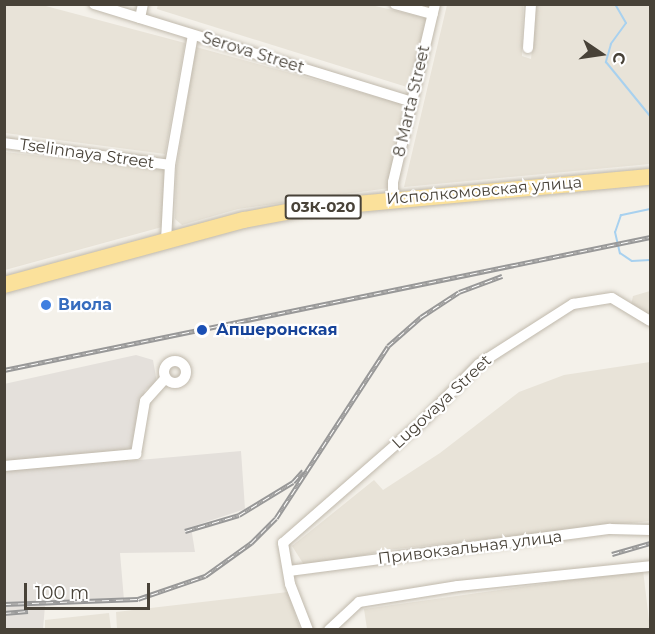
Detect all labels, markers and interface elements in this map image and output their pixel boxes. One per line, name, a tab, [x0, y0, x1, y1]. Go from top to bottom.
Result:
north arrow	[571, 24, 631, 84]
street label: Serova Street	[200, 28, 306, 78]
street label: 8 Marta Street	[390, 43, 434, 159]
text: С	[608, 50, 630, 66]
street label: Tselinnaya Street	[18, 135, 156, 173]
street label: Исполкомовская улица	[385, 173, 583, 209]
road number: 03К-020	[284, 195, 362, 219]
place label: Виола	[58, 295, 112, 315]
marker: Виола	[39, 298, 53, 312]
place label: Апшеронская	[216, 320, 338, 340]
marker: Апшеронская	[193, 321, 211, 339]
street label: Lugovaya Street	[388, 351, 496, 453]
street label: Привокзальная улица	[377, 527, 563, 569]
scale bar	[27, 571, 153, 609]
text: 100 m	[35, 582, 89, 604]

